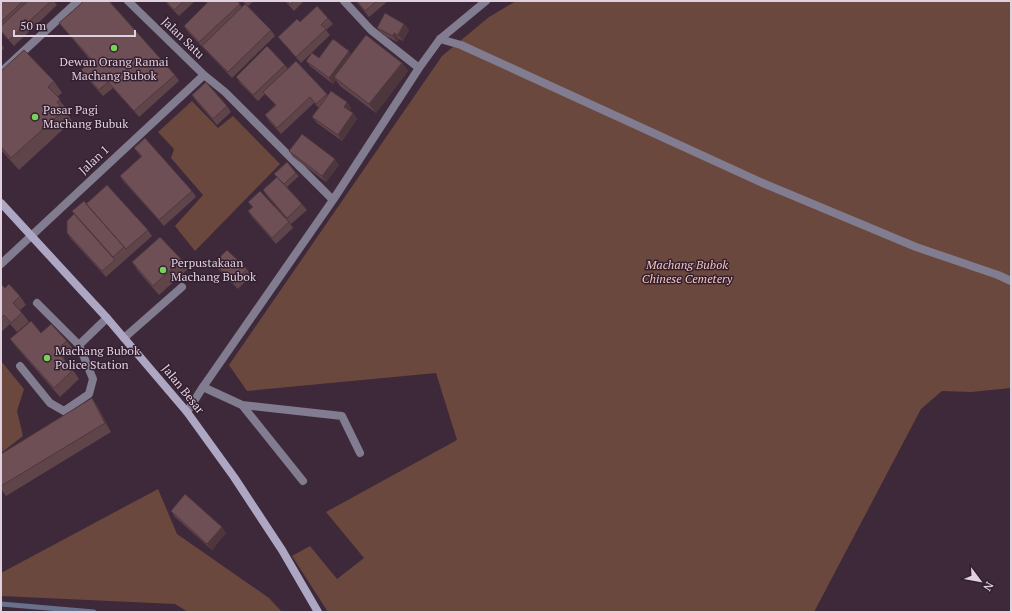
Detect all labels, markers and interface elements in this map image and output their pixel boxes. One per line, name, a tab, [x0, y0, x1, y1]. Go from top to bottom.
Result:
scale bar	[14, 12, 135, 38]
street label: Jalan Satu	[159, 14, 208, 62]
text: 50 m	[20, 18, 47, 33]
marker: Dewan Orang Ramai Machang Bubok	[109, 43, 119, 53]
place label: Dewan Orang Ramai Machang Bubok	[60, 54, 169, 83]
place label: Pasar Pagi Machang Bubuk	[43, 102, 129, 131]
marker: Pasar Pagi Machang Bubuk	[30, 112, 40, 122]
street label: Jalan 1	[75, 142, 112, 177]
place label: Perpustakaan Machang Bubok	[171, 255, 257, 284]
park label: Machang Bubok Chinese Cemetery	[642, 257, 733, 286]
marker: Perpustakaan Machang Bubok	[158, 265, 168, 275]
place label: Machang Bubok Police Station	[55, 343, 141, 372]
marker: Machang Bubok Police Station	[42, 353, 52, 363]
street label: Jalan Besar	[159, 361, 208, 417]
north arrow	[960, 561, 1000, 601]
text: N	[980, 579, 997, 594]

